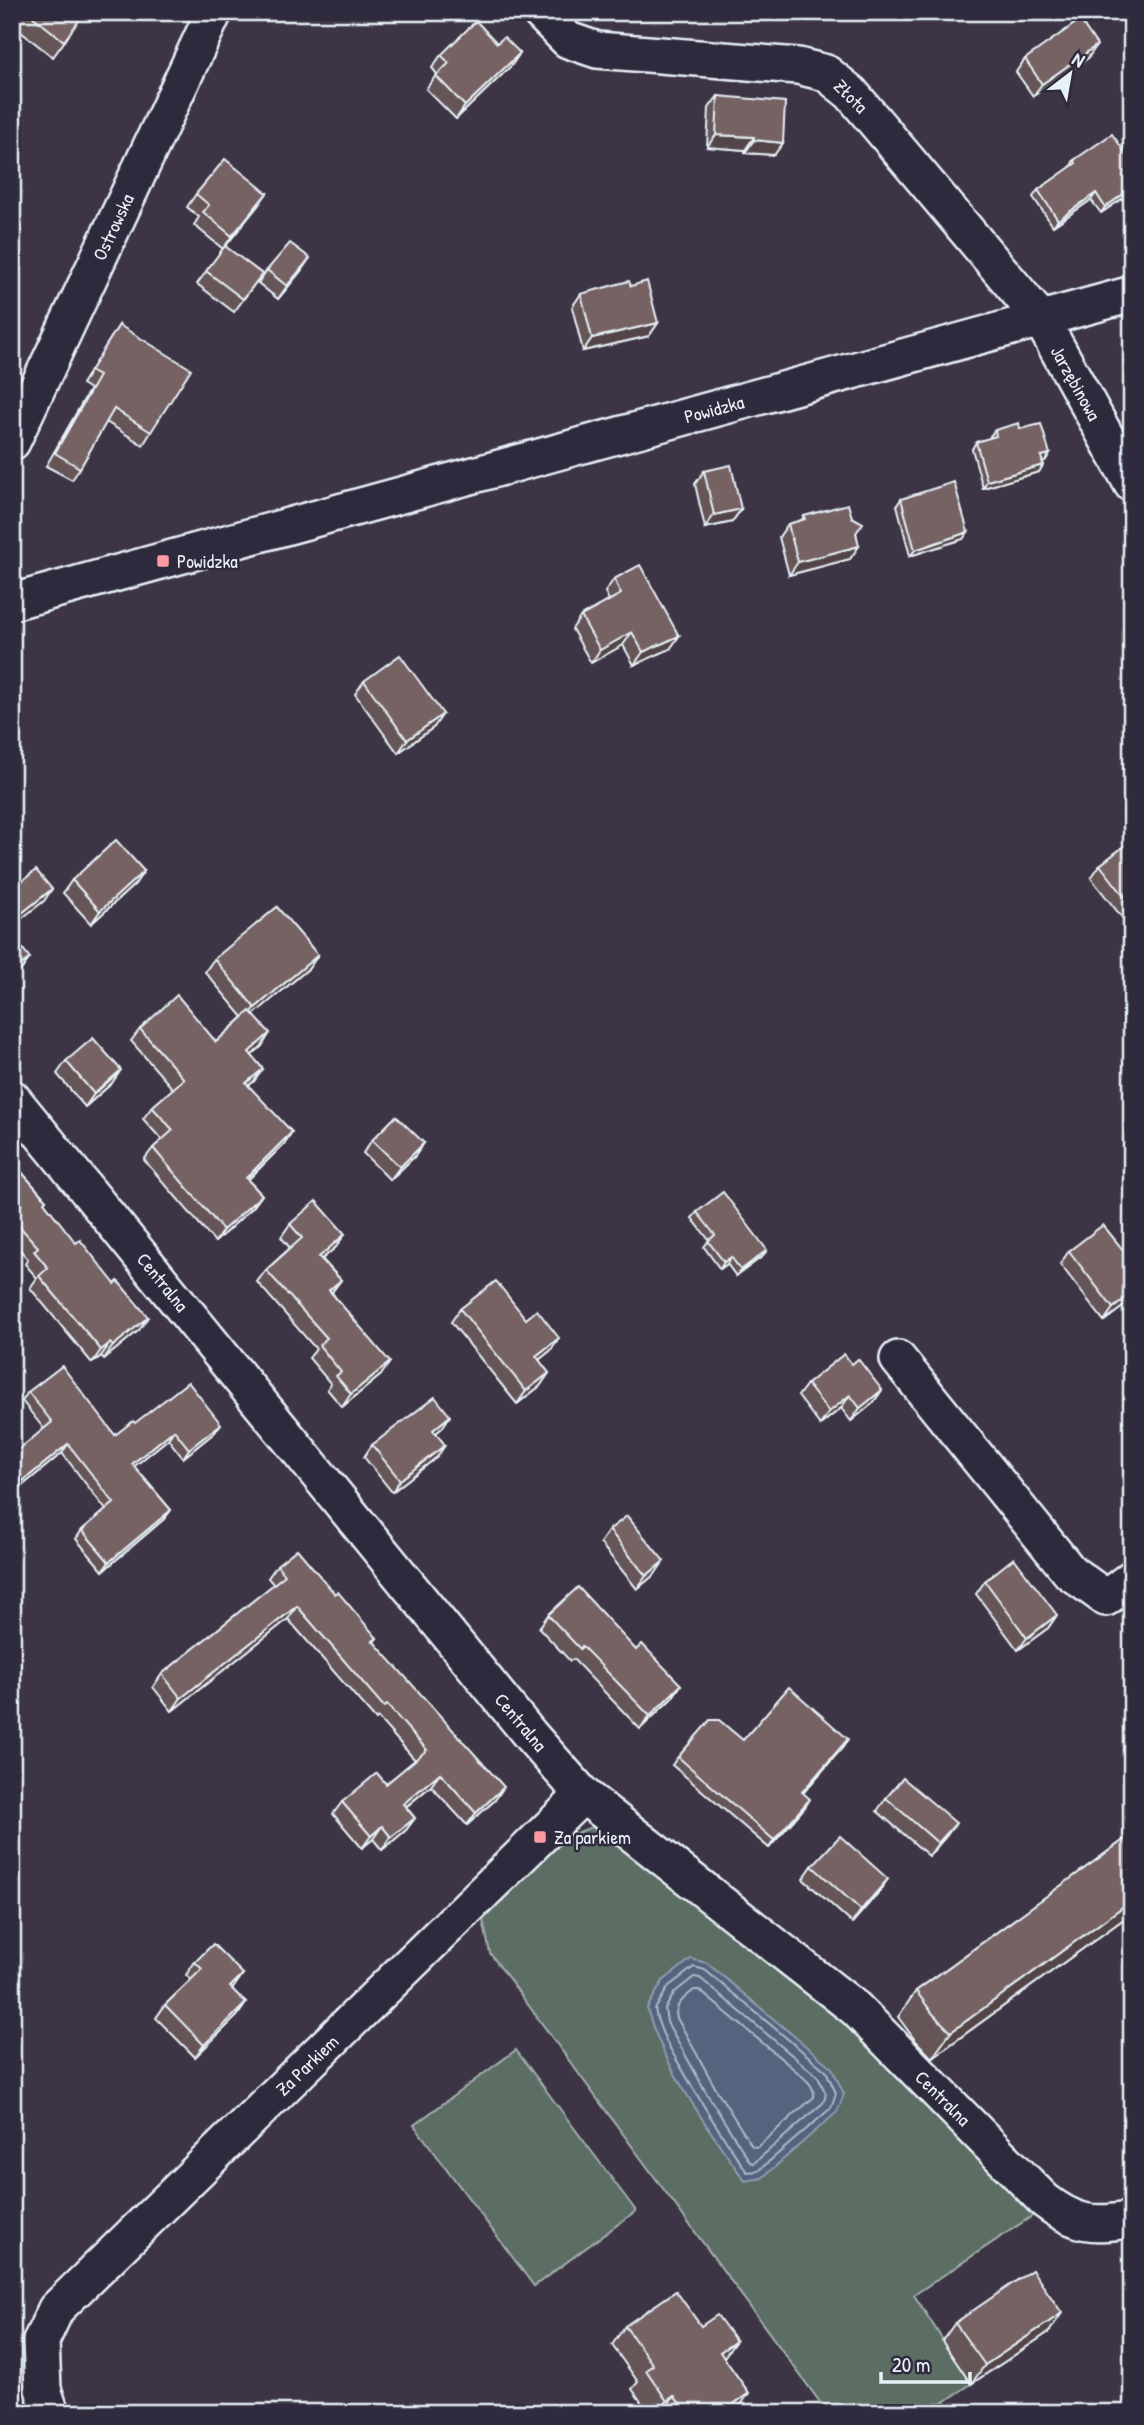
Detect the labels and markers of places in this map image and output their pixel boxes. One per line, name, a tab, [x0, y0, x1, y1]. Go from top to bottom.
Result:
place label: Powidzka	[177, 548, 238, 574]
marker: Powidzka	[155, 553, 171, 569]
place label: Za parkiem	[554, 1824, 631, 1850]
marker: Za parkiem	[532, 1829, 548, 1845]

